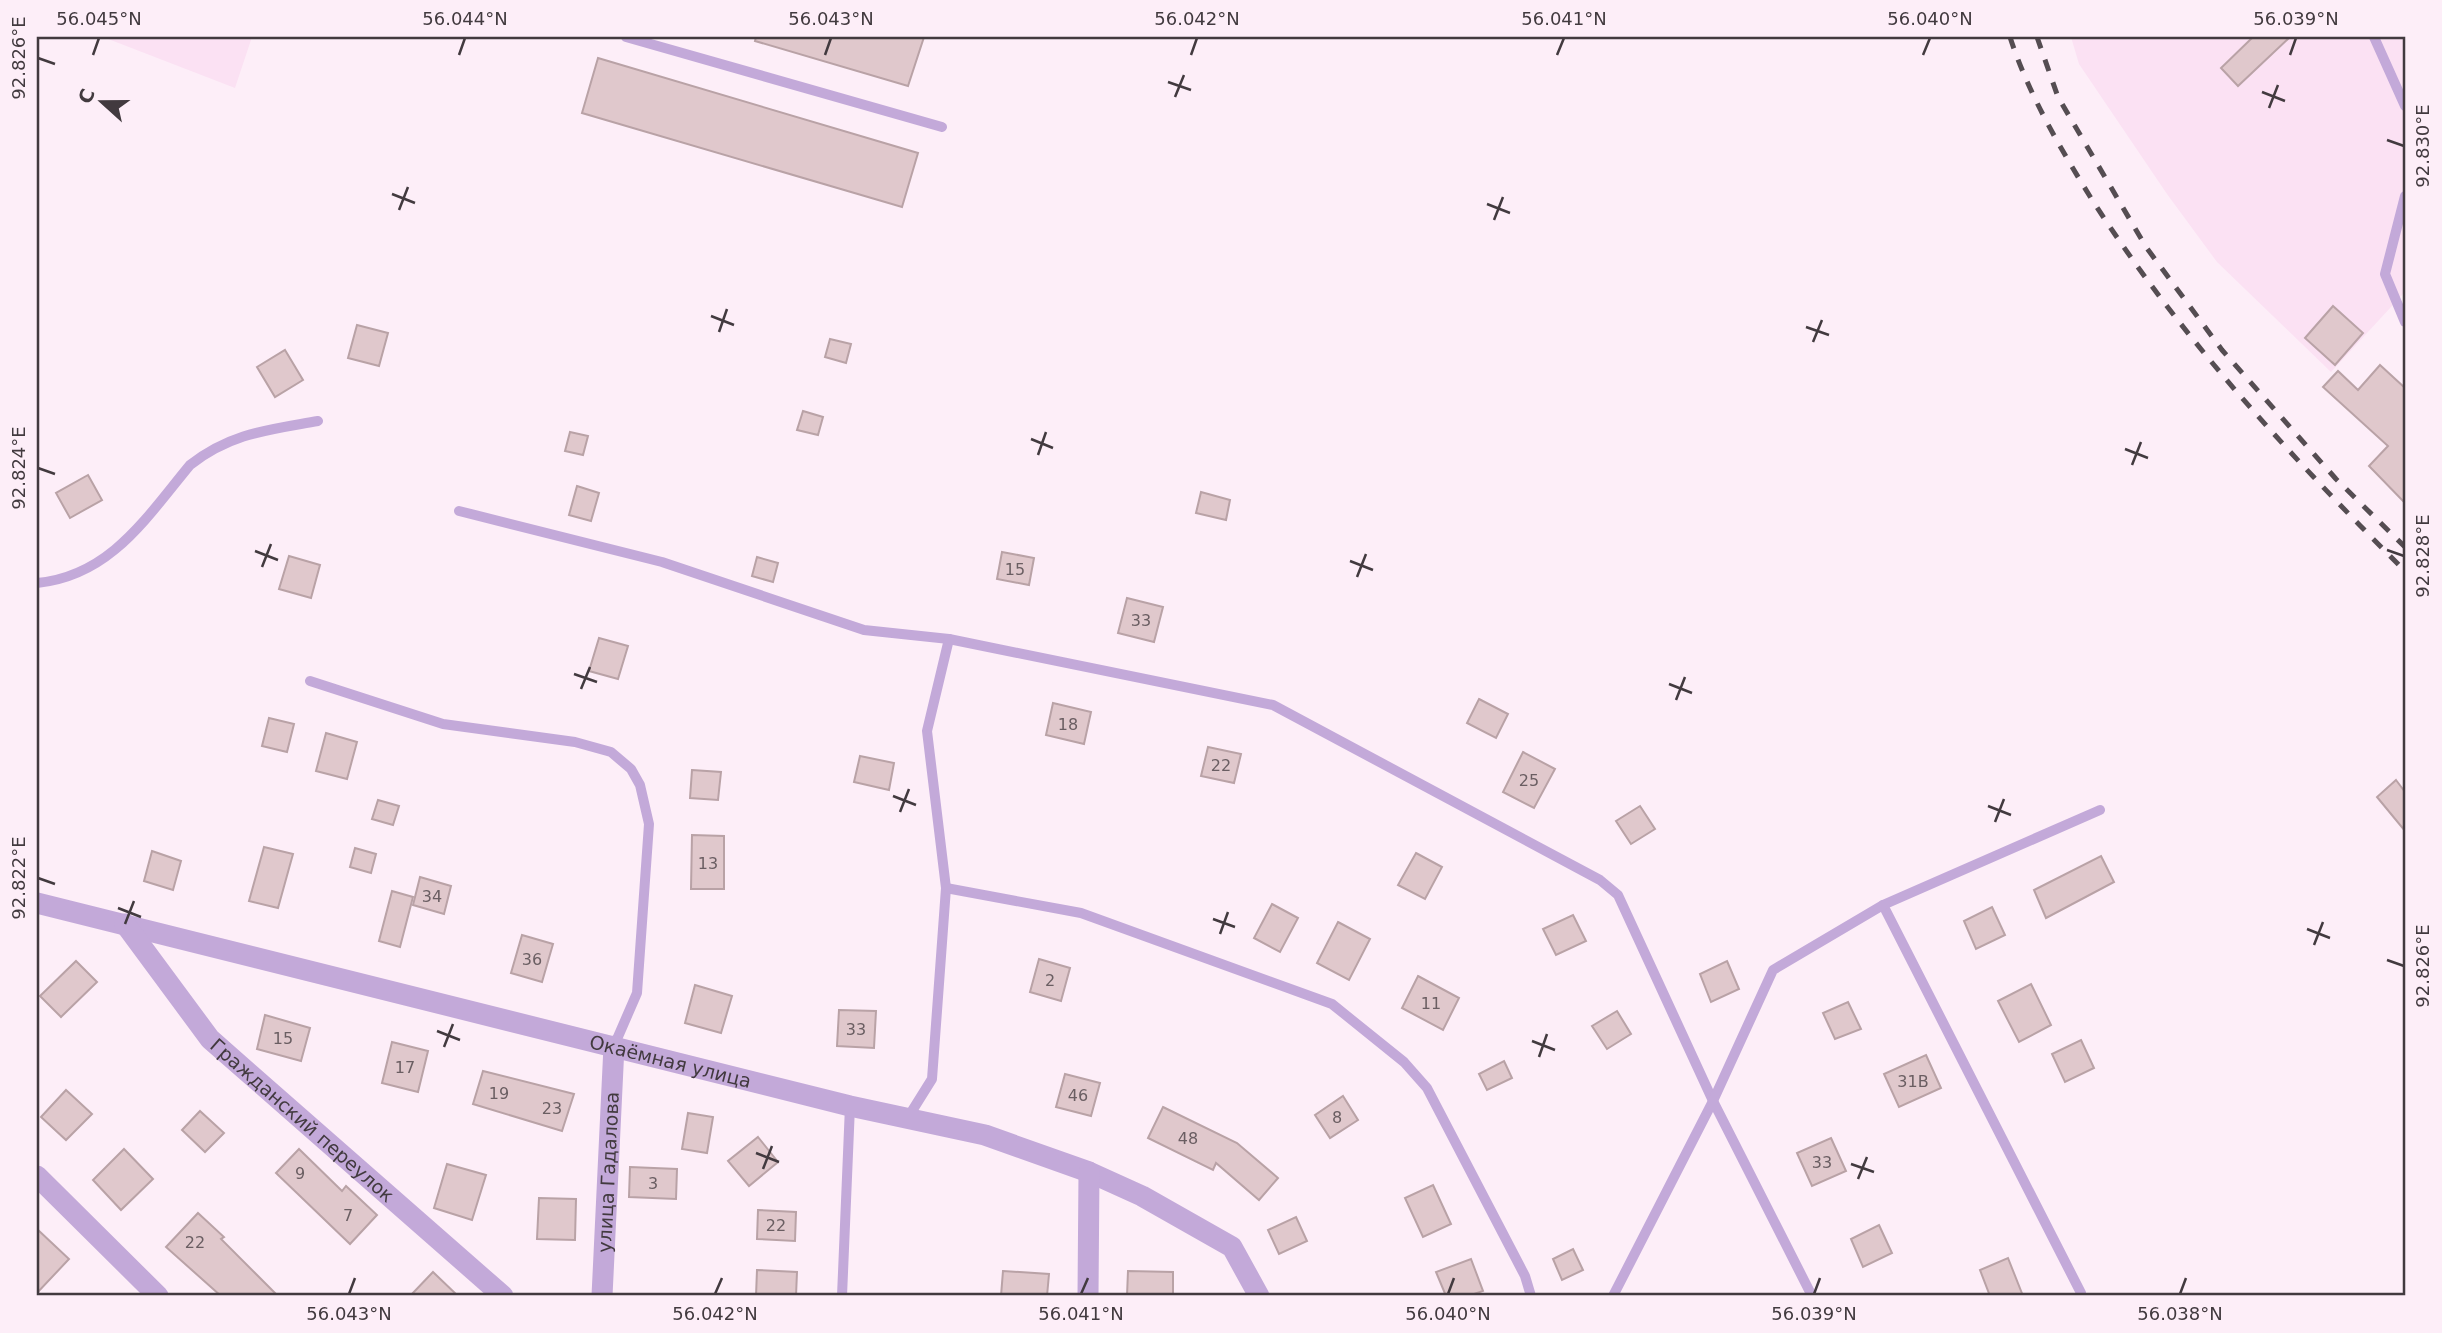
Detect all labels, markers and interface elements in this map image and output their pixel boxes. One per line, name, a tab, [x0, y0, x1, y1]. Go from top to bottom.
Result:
text: 56.045°N	[56, 8, 142, 29]
text: 56.044°N	[422, 8, 508, 29]
text: 56.043°N	[788, 8, 874, 29]
text: 56.042°N	[1154, 8, 1240, 29]
text: 56.041°N	[1521, 8, 1607, 29]
text: 56.040°N	[1887, 8, 1973, 29]
text: 56.039°N	[2253, 8, 2339, 29]
text: 92.826°E	[8, 16, 29, 100]
north arrow	[66, 66, 136, 136]
text: С	[73, 85, 99, 106]
text: 92.830°E	[2412, 104, 2433, 188]
text: 92.824°E	[8, 426, 29, 510]
text: 92.828°E	[2412, 514, 2433, 598]
house number: 15	[1005, 560, 1025, 579]
house number: 33	[1131, 611, 1151, 630]
house number: 18	[1058, 715, 1078, 734]
house number: 22	[1211, 756, 1231, 775]
house number: 25	[1519, 771, 1539, 790]
text: 92.822°E	[8, 836, 29, 920]
house number: 13	[698, 854, 718, 873]
house number: 34	[422, 887, 442, 906]
text: 92.826°E	[2412, 924, 2433, 1008]
house number: 36	[522, 950, 542, 969]
house number: 2	[1045, 971, 1055, 990]
house number: 11	[1421, 994, 1441, 1013]
house number: 33	[846, 1020, 866, 1039]
house number: 15	[273, 1029, 293, 1048]
street label: Окаёмная улица	[587, 1030, 754, 1092]
street label: Гражданский переулок	[206, 1034, 399, 1206]
house number: 17	[395, 1058, 415, 1077]
house number: 31В	[1897, 1072, 1929, 1091]
house number: 19	[489, 1084, 509, 1103]
house number: 46	[1068, 1086, 1088, 1105]
street label: улица Гадалова	[593, 1091, 623, 1253]
house number: 23	[542, 1099, 562, 1118]
house number: 8	[1332, 1108, 1342, 1127]
house number: 48	[1178, 1129, 1198, 1148]
house number: 33	[1812, 1153, 1832, 1172]
house number: 9	[295, 1164, 305, 1183]
house number: 3	[648, 1174, 658, 1193]
house number: 7	[343, 1206, 353, 1225]
house number: 22	[766, 1216, 786, 1235]
house number: 22	[185, 1233, 205, 1252]
text: 56.043°N	[306, 1303, 392, 1324]
text: 56.042°N	[672, 1303, 758, 1324]
text: 56.041°N	[1038, 1303, 1124, 1324]
text: 56.040°N	[1405, 1303, 1491, 1324]
text: 56.039°N	[1771, 1303, 1857, 1324]
text: 56.038°N	[2137, 1303, 2223, 1324]

